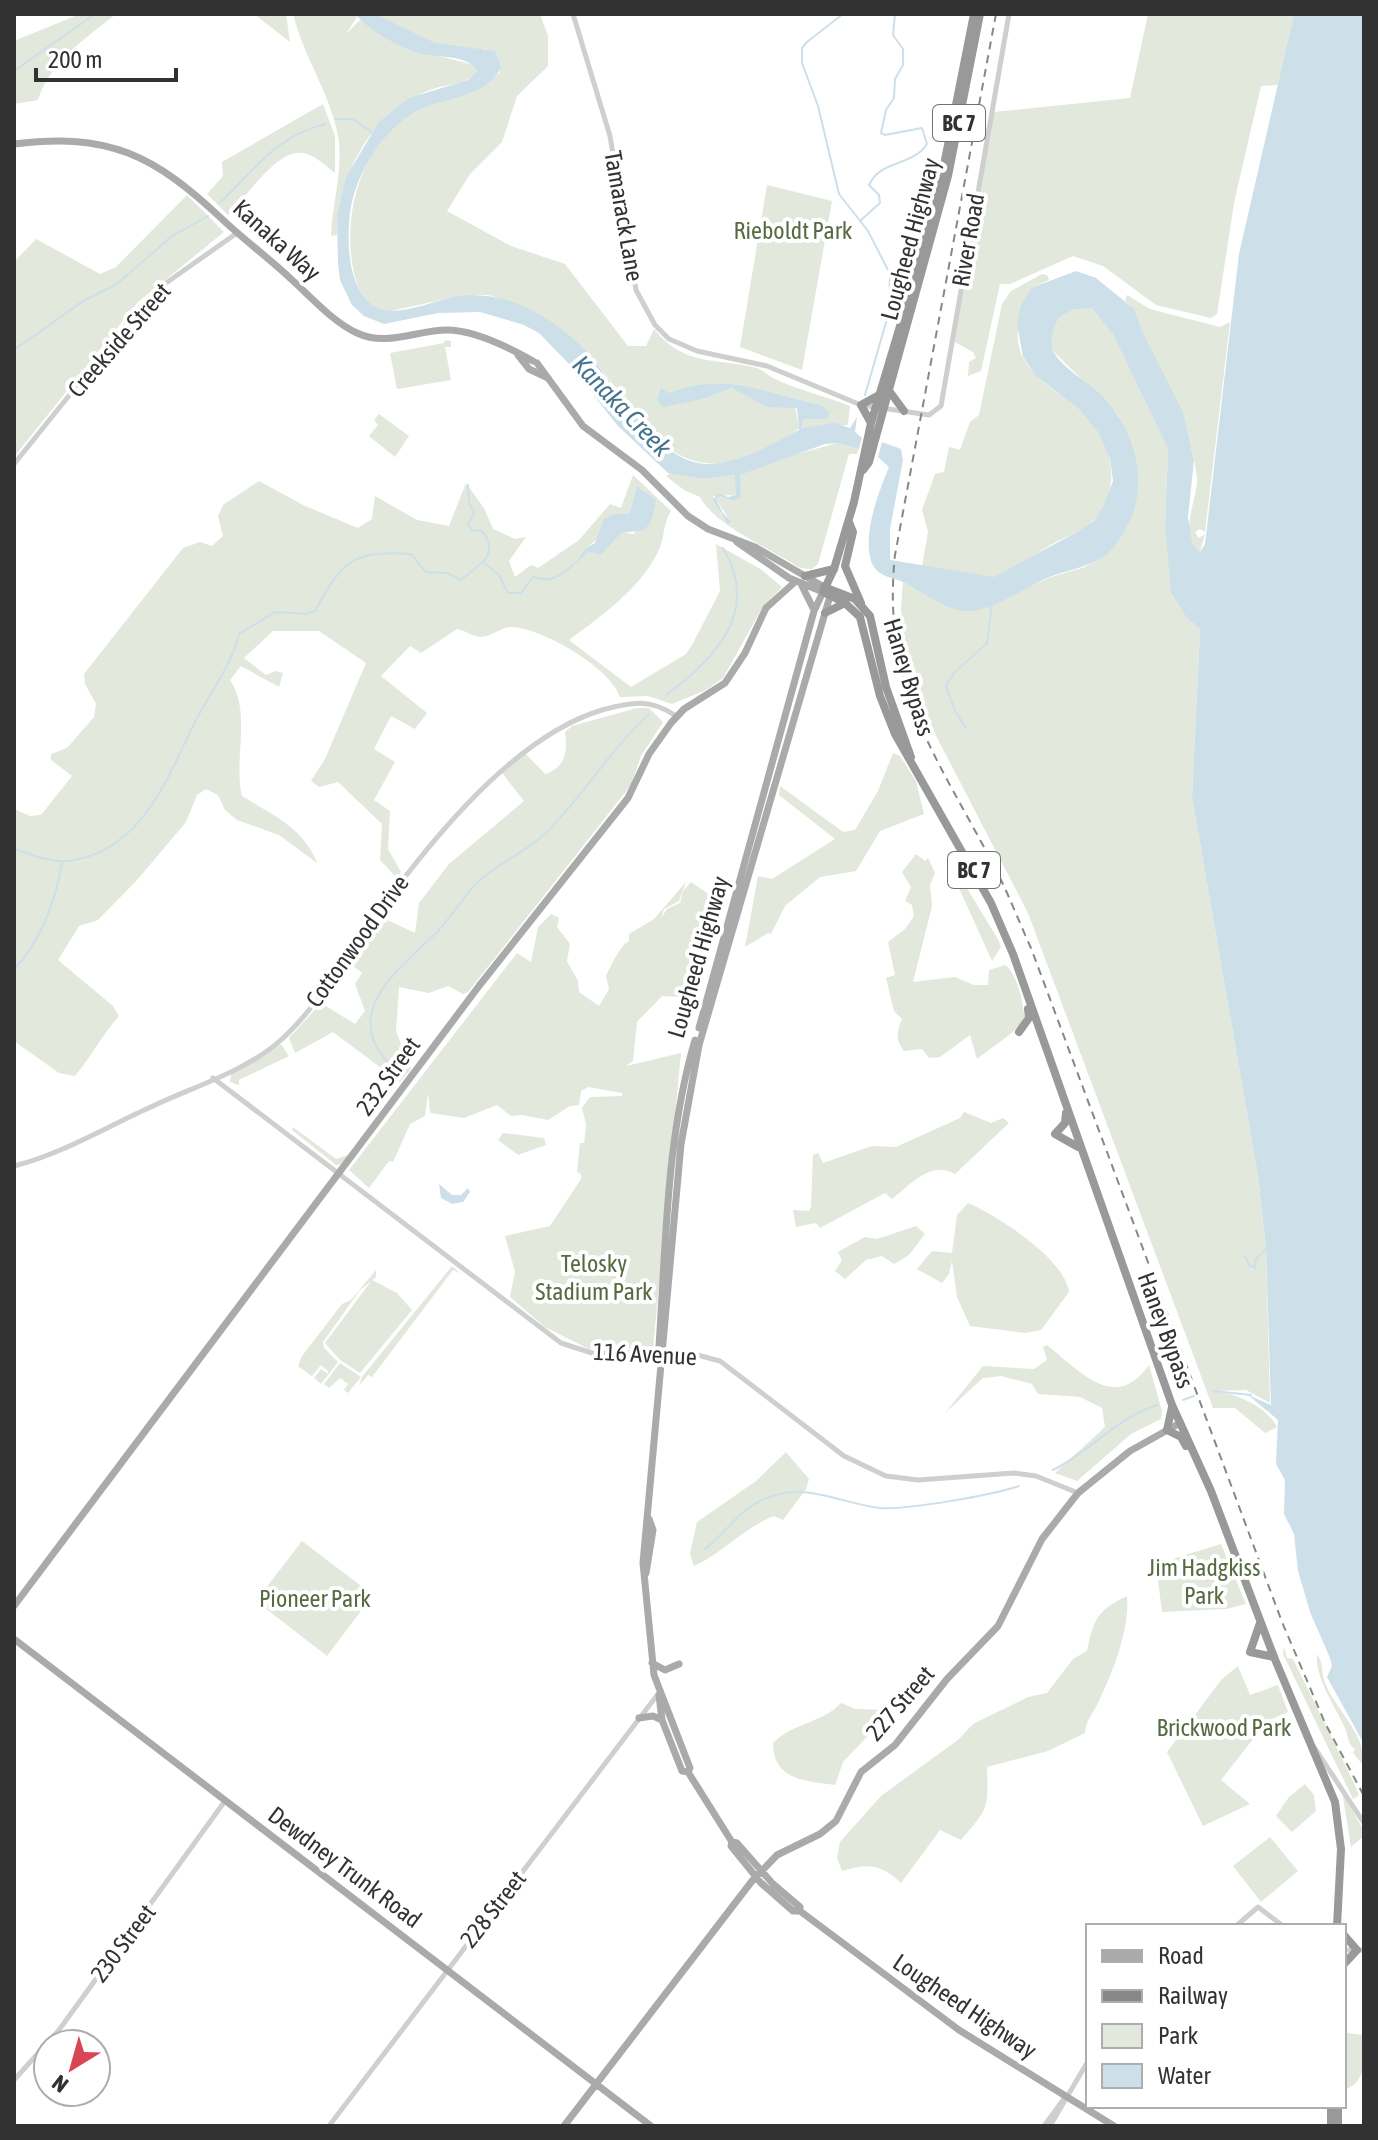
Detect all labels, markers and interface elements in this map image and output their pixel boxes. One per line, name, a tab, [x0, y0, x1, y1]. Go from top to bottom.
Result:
scale bar	[36, 32, 176, 82]
text: 200 m	[48, 46, 102, 73]
road number: BC 7	[933, 105, 985, 141]
street label: Tamarack Lane	[599, 149, 649, 283]
street label: Lougheed Highway	[875, 155, 945, 323]
street label: River Road	[947, 191, 989, 289]
street label: Kanaka Way	[228, 194, 326, 286]
park label: Rieboldt Park	[734, 217, 853, 244]
street label: Creekside Street	[62, 277, 176, 403]
water label: Kanaka Creek	[567, 349, 678, 463]
street label: Haney Bypass	[878, 615, 940, 739]
road number: BC 7	[948, 852, 1000, 888]
street label: Cottonwood Drive	[300, 870, 414, 1012]
street label: Lougheed Highway	[662, 873, 734, 1041]
street label: 232 Street	[351, 1032, 425, 1120]
park label: Telosky Stadium Park	[535, 1250, 653, 1305]
street label: Haney Bypass	[1133, 1268, 1199, 1392]
street label: 116 Avenue	[593, 1338, 697, 1370]
park label: Jim Hadgkiss Park	[1148, 1554, 1260, 1609]
park label: Pioneer Park	[259, 1585, 371, 1612]
street label: 227 Street	[860, 1660, 940, 1746]
park label: Brickwood Park	[1157, 1714, 1292, 1741]
street label: Dewdney Trunk Road	[263, 1801, 427, 1933]
street label: 228 Street	[455, 1865, 531, 1953]
street label: 230 Street	[85, 1899, 161, 1987]
legend	[1086, 1924, 1346, 2108]
text: Road	[1158, 1942, 1204, 1969]
street label: Lougheed Highway	[888, 1948, 1042, 2064]
text: Railway	[1158, 1982, 1228, 2009]
text: Park	[1158, 2022, 1199, 2049]
north arrow	[32, 2028, 112, 2108]
text: Water	[1158, 2062, 1211, 2089]
text: N	[47, 2070, 73, 2098]

